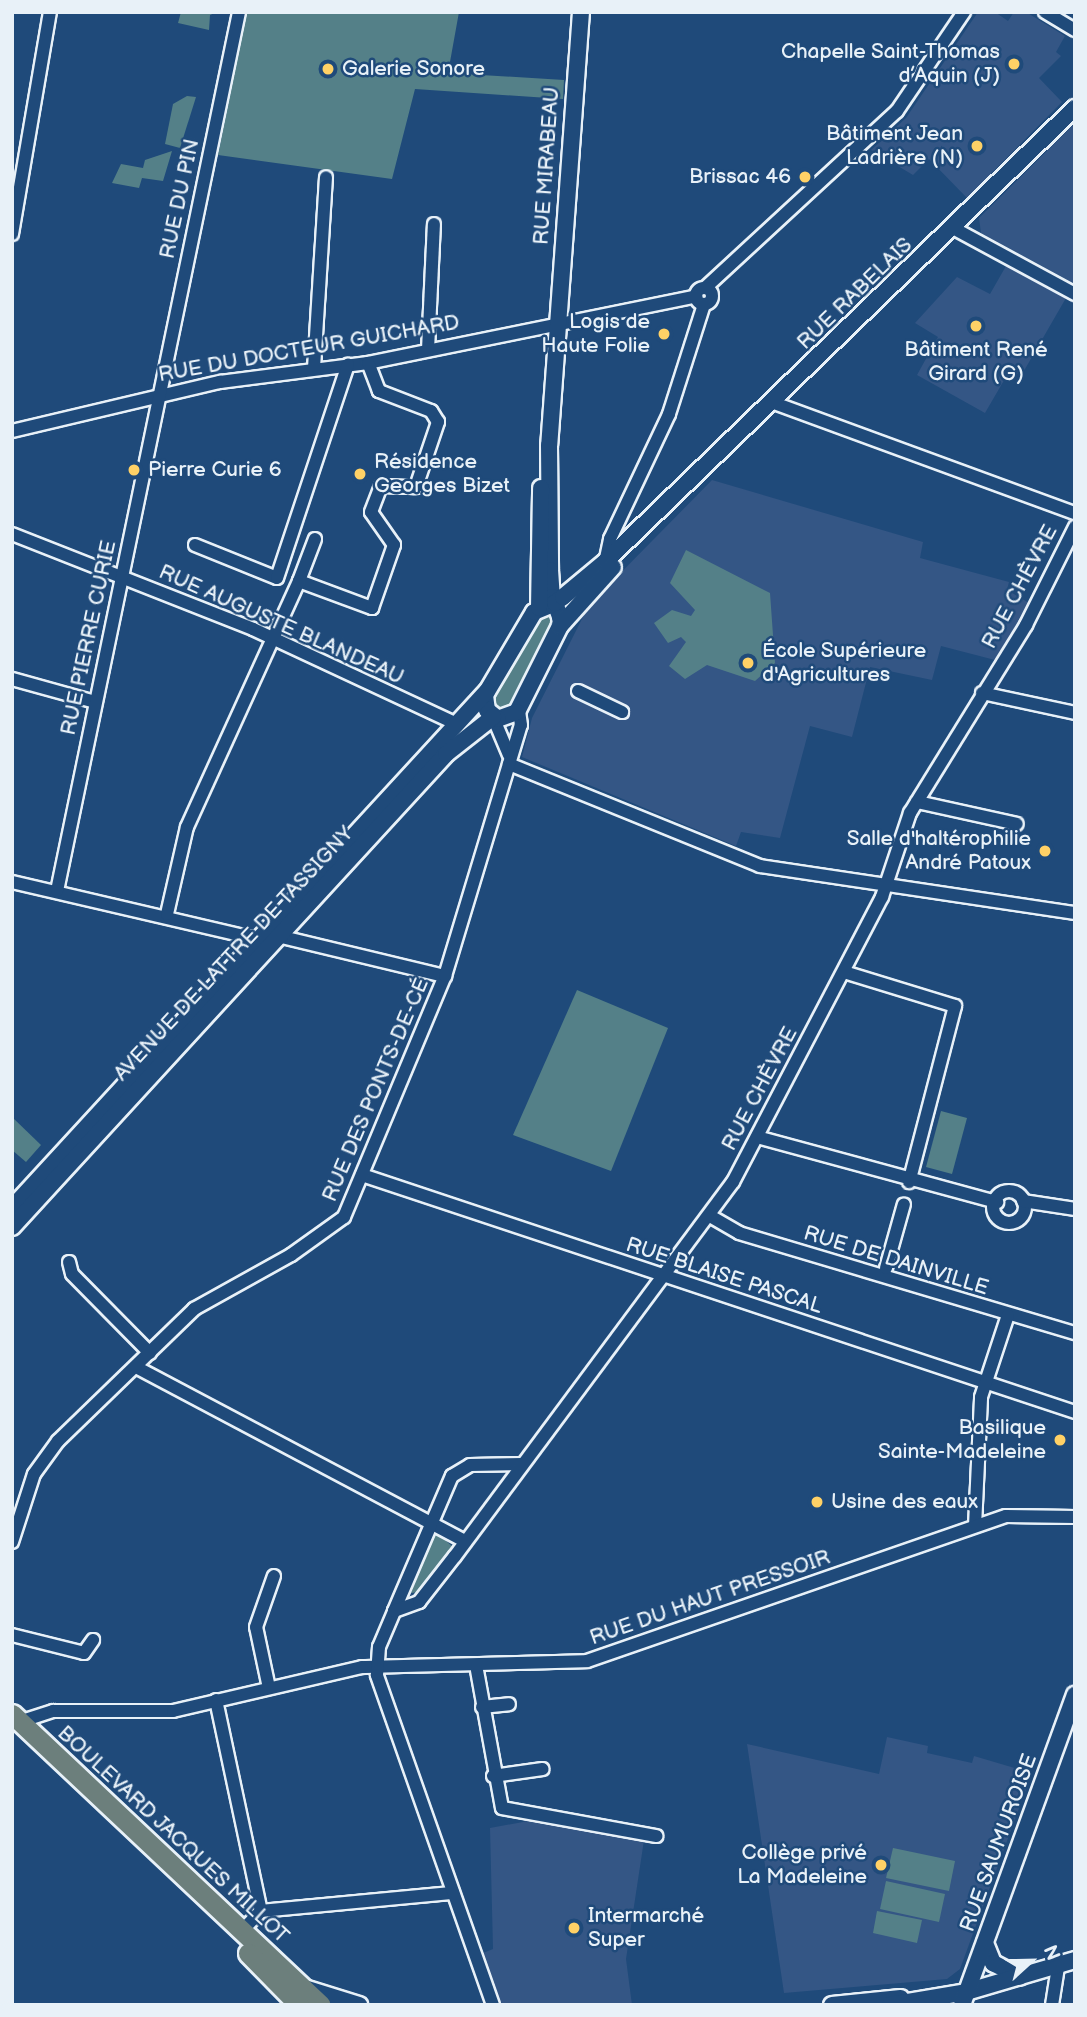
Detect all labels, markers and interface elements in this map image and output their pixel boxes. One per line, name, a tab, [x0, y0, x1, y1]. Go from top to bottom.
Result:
place label: Chapelle Saint-Thomas d’Aquin (J)	[781, 39, 1000, 89]
place label: Galerie Sonore	[342, 56, 485, 82]
marker: Chapelle Saint-Thomas d’Aquin (J)	[1006, 56, 1022, 72]
marker: Galerie Sonore	[320, 61, 336, 77]
street label: RUE MIRABEAU	[529, 86, 565, 246]
place label: Bâtiment Jean Ladrière (N)	[825, 121, 963, 171]
street label: RUE DU PIN	[155, 137, 205, 261]
marker: Bâtiment Jean Ladrière (N)	[969, 138, 985, 154]
place label: Brissac 46	[689, 164, 791, 190]
marker: Brissac 46	[797, 169, 813, 185]
street label: RUE RABELAIS	[792, 233, 918, 355]
place label: Logis de Haute Folie	[541, 309, 650, 359]
street label: RUE DU DOCTEUR GUICHARD	[156, 310, 462, 388]
marker: Bâtiment René Girard (G)	[968, 318, 984, 334]
marker: Logis de Haute Folie	[656, 326, 672, 342]
place label: Bâtiment René Girard (G)	[904, 337, 1048, 387]
place label: Résidence Georges Bizet	[374, 449, 510, 499]
place label: Pierre Curie 6	[148, 457, 282, 483]
marker: Pierre Curie 6	[126, 462, 142, 478]
marker: Résidence Georges Bizet	[352, 466, 368, 482]
street label: RUE CHÈVRE	[977, 521, 1063, 653]
street label: RUE PIERRE CURIE	[56, 538, 122, 738]
street label: RUE AUGUSTE BLANDEAU	[155, 560, 407, 690]
place label: École Supérieure d'Agricultures	[762, 638, 927, 688]
marker: École Supérieure d'Agricultures	[740, 655, 756, 671]
street label: AVENUE DE LATTRE DE TASSIGNY	[109, 821, 359, 1087]
place label: Salle d'haltérophilie André Patoux	[847, 826, 1031, 876]
marker: Salle d'haltérophilie André Patoux	[1037, 843, 1053, 859]
street label: RUE DES PONTS-DE-CÉ	[317, 974, 435, 1206]
street label: RUE CHÈVRE	[717, 1023, 803, 1155]
street label: RUE DE DAINVILLE	[801, 1221, 991, 1301]
street label: RUE BLAISE PASCAL	[623, 1232, 825, 1320]
place label: Basilique Sainte-Madeleine	[878, 1415, 1046, 1465]
marker: Basilique Sainte-Madeleine	[1052, 1432, 1068, 1448]
place label: Usine des eaux	[831, 1489, 978, 1515]
marker: Usine des eaux	[809, 1494, 825, 1510]
street label: RUE DU HAUT PRESSOIR	[587, 1545, 833, 1651]
street label: BOULEVARD JACQUES MILLOT	[52, 1721, 294, 1949]
street label: RUE SAUMUROISE	[955, 1751, 1043, 1935]
place label: Collège privé La Madeleine	[737, 1840, 867, 1890]
marker: Collège privé La Madeleine	[873, 1857, 889, 1873]
place label: Intermarché Super	[588, 1903, 704, 1953]
marker: Intermarché Super	[566, 1920, 582, 1936]
north arrow	[996, 1926, 1066, 1996]
text: N	[1038, 1942, 1064, 1964]

